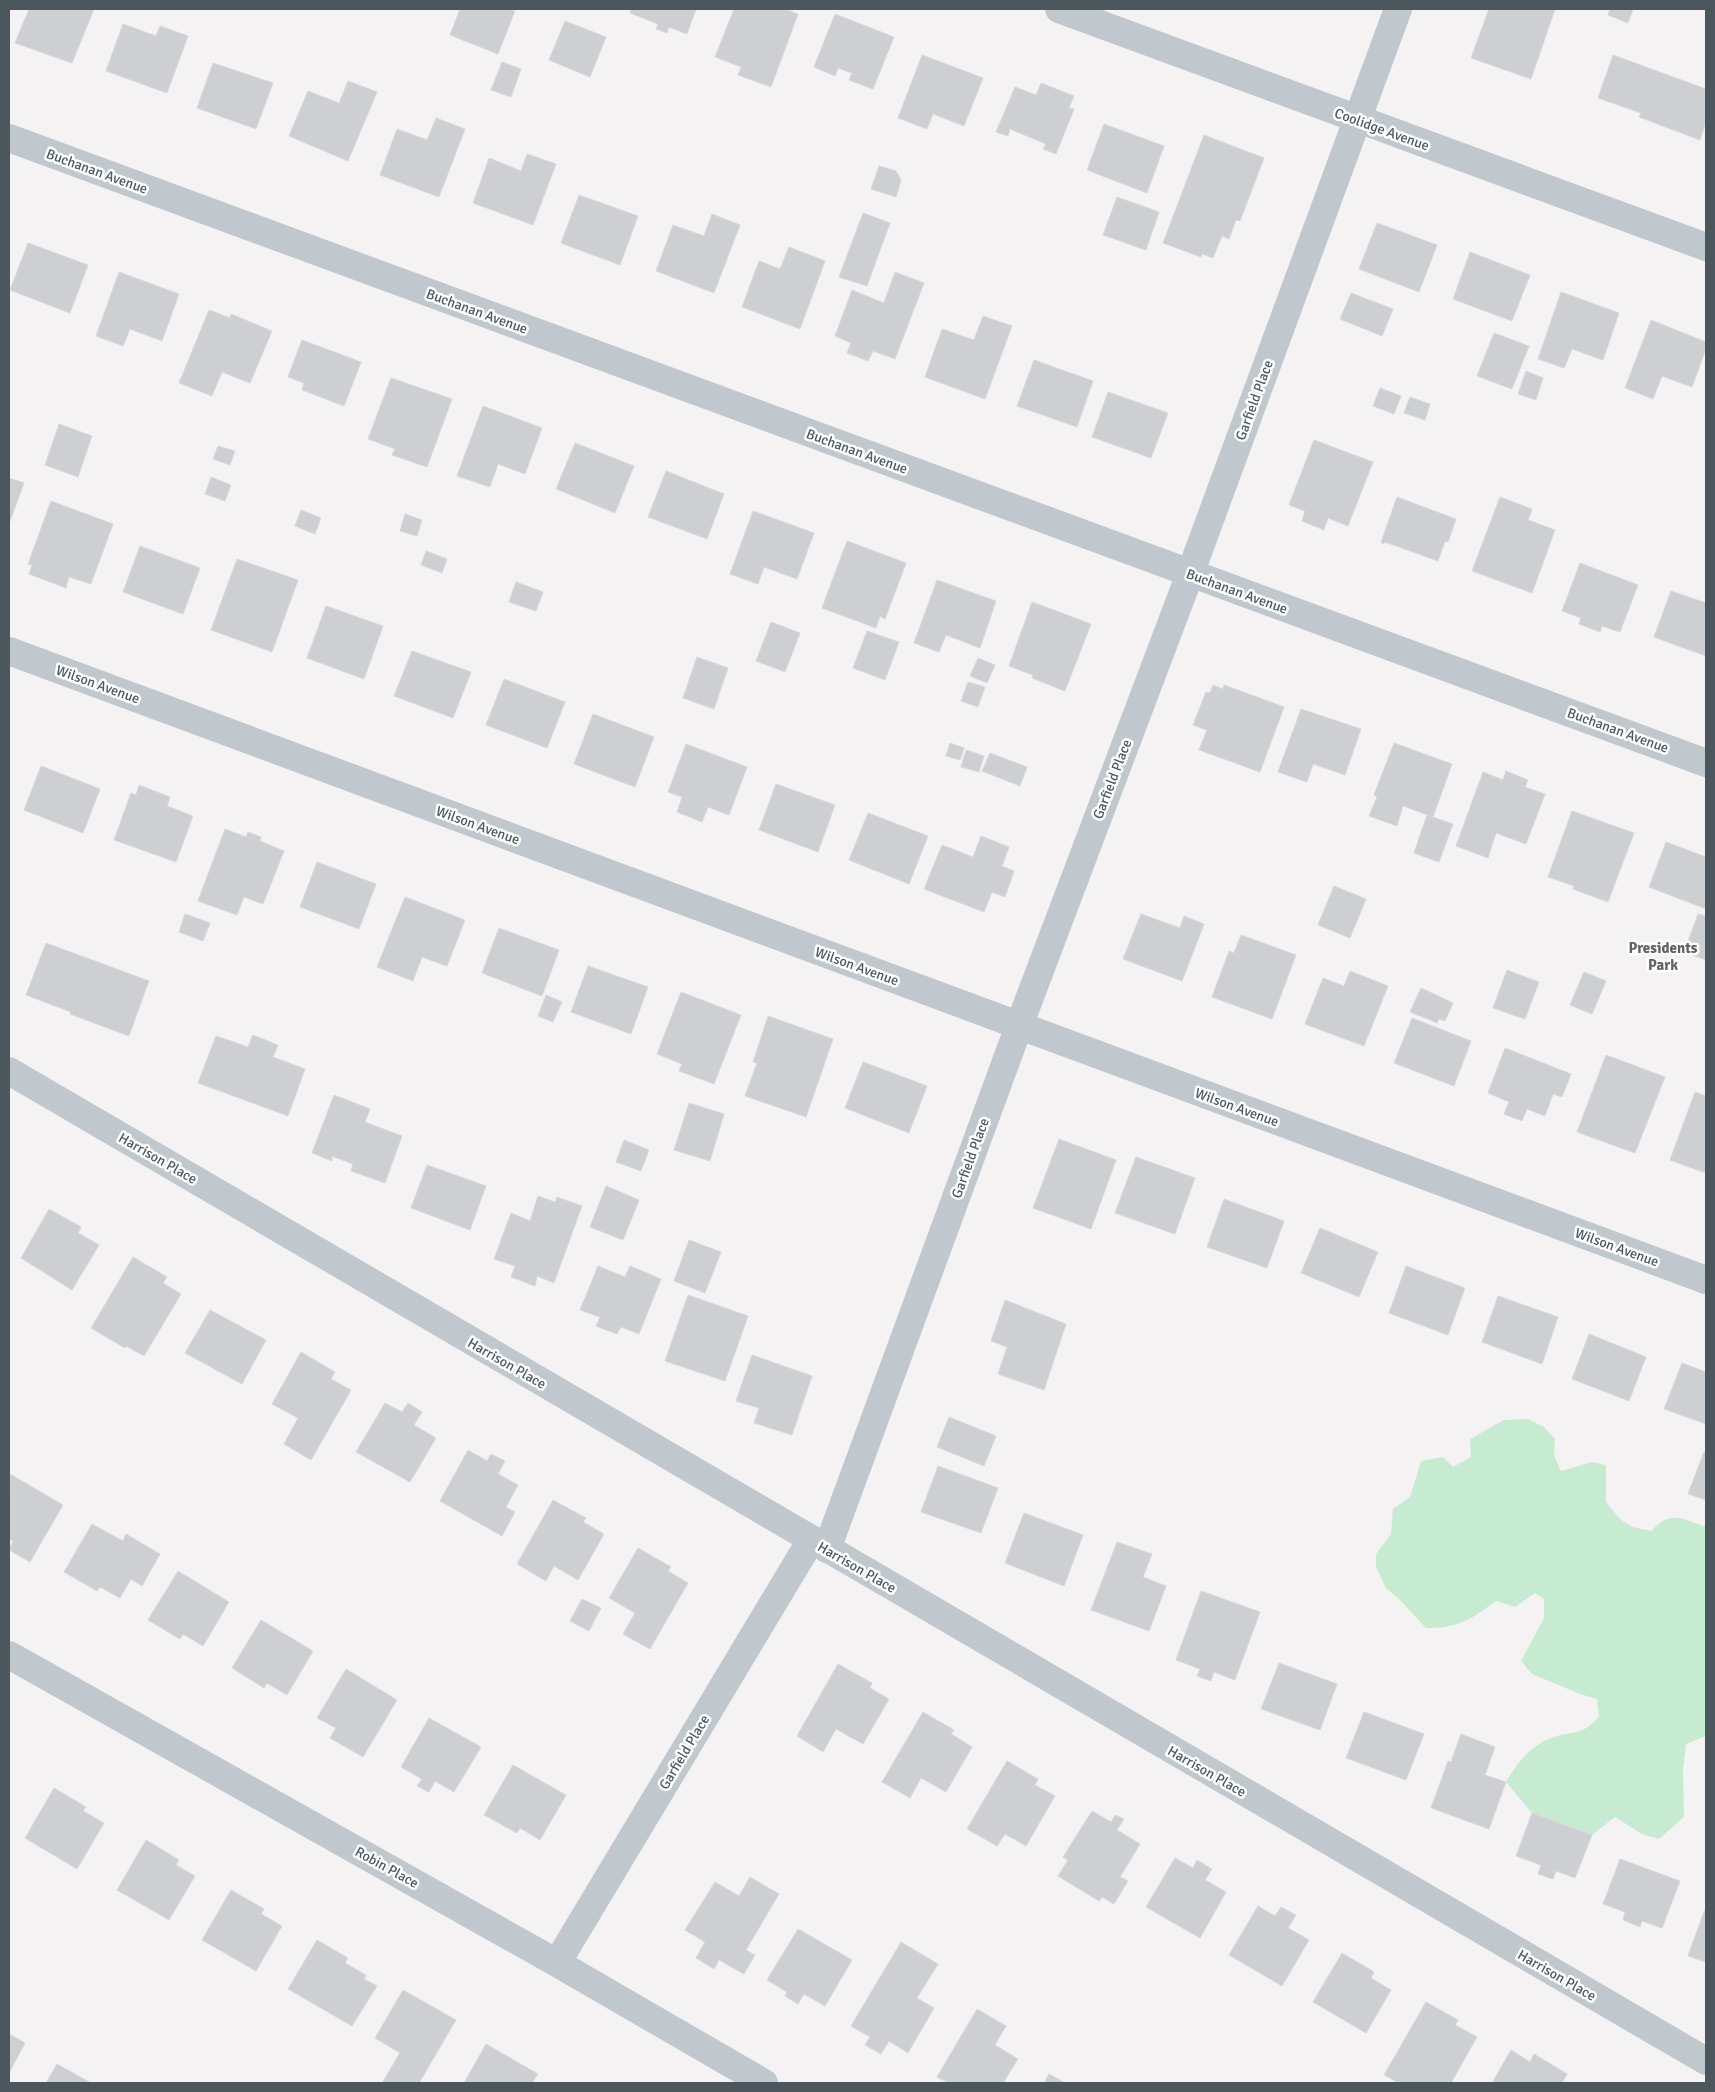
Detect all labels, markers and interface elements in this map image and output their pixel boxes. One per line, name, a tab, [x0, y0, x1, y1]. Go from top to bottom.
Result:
street label: Coolidge Avenue	[1332, 104, 1431, 154]
street label: Buchanan Avenue	[44, 145, 150, 198]
street label: Buchanan Avenue	[424, 285, 530, 338]
street label: Garfield Place	[1232, 358, 1277, 443]
street label: Buchanan Avenue	[804, 425, 910, 478]
street label: Buchanan Avenue	[1184, 565, 1290, 618]
street label: Wilson Avenue	[54, 661, 142, 707]
street label: Buchanan Avenue	[1565, 704, 1671, 757]
street label: Garfield Place	[1089, 737, 1135, 821]
street label: Wilson Avenue	[434, 802, 522, 848]
district label: Presidents Park	[1628, 939, 1698, 974]
street label: Wilson Avenue	[813, 943, 901, 989]
street label: Wilson Avenue	[1193, 1084, 1281, 1130]
street label: Garfield Place	[948, 1116, 993, 1201]
street label: Harrison Place	[116, 1129, 200, 1188]
street label: Wilson Avenue	[1573, 1224, 1661, 1270]
street label: Harrison Place	[465, 1334, 549, 1393]
street label: Harrison Place	[815, 1538, 899, 1597]
street label: Garfield Place	[656, 1712, 713, 1793]
street label: Harrison Place	[1165, 1742, 1249, 1801]
street label: Robin Place	[352, 1843, 422, 1892]
street label: Harrison Place	[1515, 1946, 1599, 2005]

